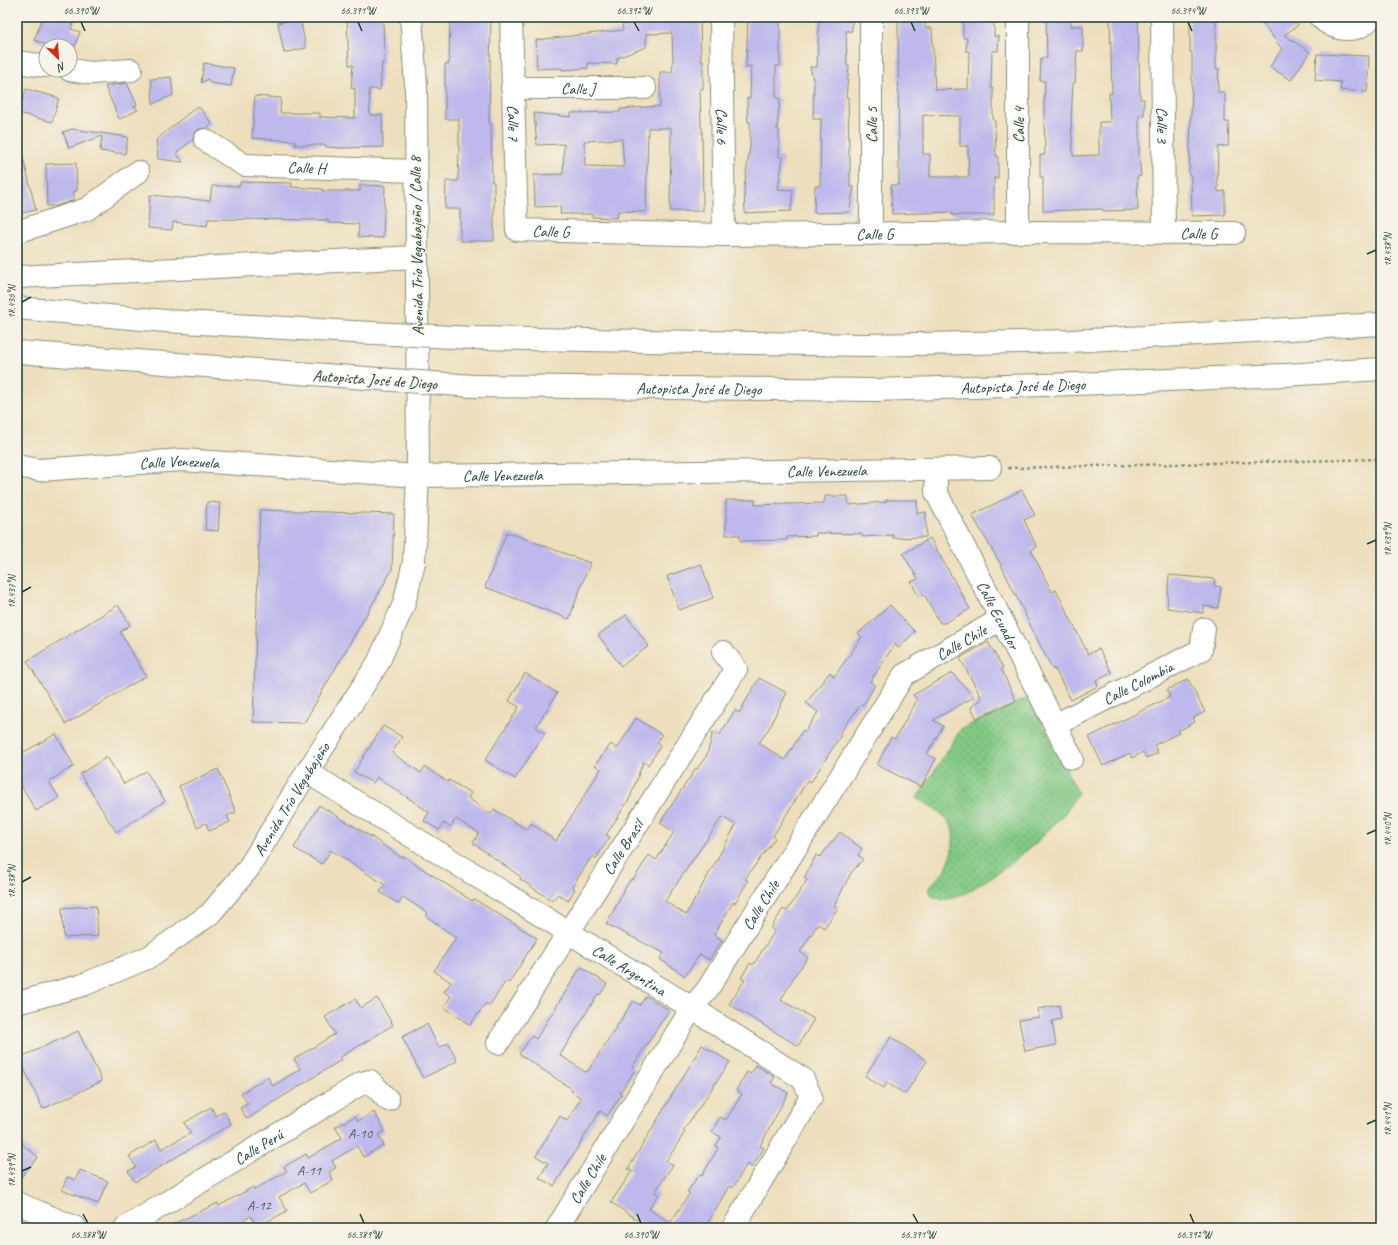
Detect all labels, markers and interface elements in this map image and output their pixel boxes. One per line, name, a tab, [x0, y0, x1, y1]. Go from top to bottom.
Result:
text: 66.390°W	[64, 4, 100, 17]
text: 66.391°W	[341, 4, 377, 17]
text: 66.392°W	[617, 4, 653, 17]
text: 66.393°W	[894, 4, 930, 17]
text: 66.394°W	[1171, 4, 1207, 17]
north arrow	[38, 38, 78, 78]
text: N	[54, 59, 68, 76]
street label: Calle J	[561, 79, 597, 99]
street label: Calle 7	[502, 105, 524, 142]
street label: Calle 4	[1009, 105, 1029, 143]
street label: Calle 5	[862, 106, 882, 143]
street label: Calle 3	[1152, 107, 1172, 145]
street label: Calle 6	[711, 108, 732, 145]
street label: Avenida Trío Vegabajeño / Calle 8	[405, 155, 429, 336]
street label: Calle H	[287, 158, 329, 179]
street label: Calle G	[532, 221, 572, 242]
street label: Calle G	[856, 224, 896, 245]
street label: Calle G	[1180, 224, 1219, 244]
text: 18.438°N	[1381, 231, 1394, 267]
text: 18.436°N	[5, 283, 18, 319]
street label: Autopista José de Diego	[312, 366, 439, 394]
street label: Autopista José de Diego	[960, 375, 1087, 398]
street label: Autopista José de Diego	[637, 379, 763, 400]
street label: Calle Venezuela	[139, 451, 221, 474]
street label: Calle Venezuela	[787, 461, 868, 482]
street label: Calle Venezuela	[463, 465, 544, 486]
text: 18.439°N	[1381, 521, 1394, 557]
text: 18.437°N	[5, 573, 18, 609]
street label: Calle Ecuador	[972, 578, 1024, 654]
street label: Calle Chile	[933, 620, 992, 665]
street label: Calle Colombia	[1100, 656, 1178, 710]
street label: Avenida Trío Vegabajeño	[249, 738, 335, 860]
text: 18.440°N	[1381, 811, 1394, 847]
street label: Calle Brasil	[599, 814, 650, 879]
text: 18.438°N	[5, 863, 18, 899]
street label: Calle Chile	[738, 875, 785, 934]
street label: Calle Argentina	[588, 940, 671, 1001]
text: 18.441°N	[1381, 1101, 1394, 1137]
street label: Calle Perú	[231, 1124, 288, 1170]
house number: A-10	[348, 1125, 374, 1142]
street label: Calle Chile	[565, 1149, 612, 1208]
text: 18.439°N	[5, 1152, 18, 1188]
house number: A-11	[297, 1162, 322, 1179]
house number: A-12	[247, 1197, 273, 1214]
text: 66.388°W	[71, 1228, 107, 1241]
text: 66.389°W	[347, 1228, 383, 1241]
text: 66.390°W	[624, 1228, 660, 1241]
text: 66.391°W	[901, 1228, 937, 1241]
text: 66.392°W	[1177, 1228, 1213, 1241]

